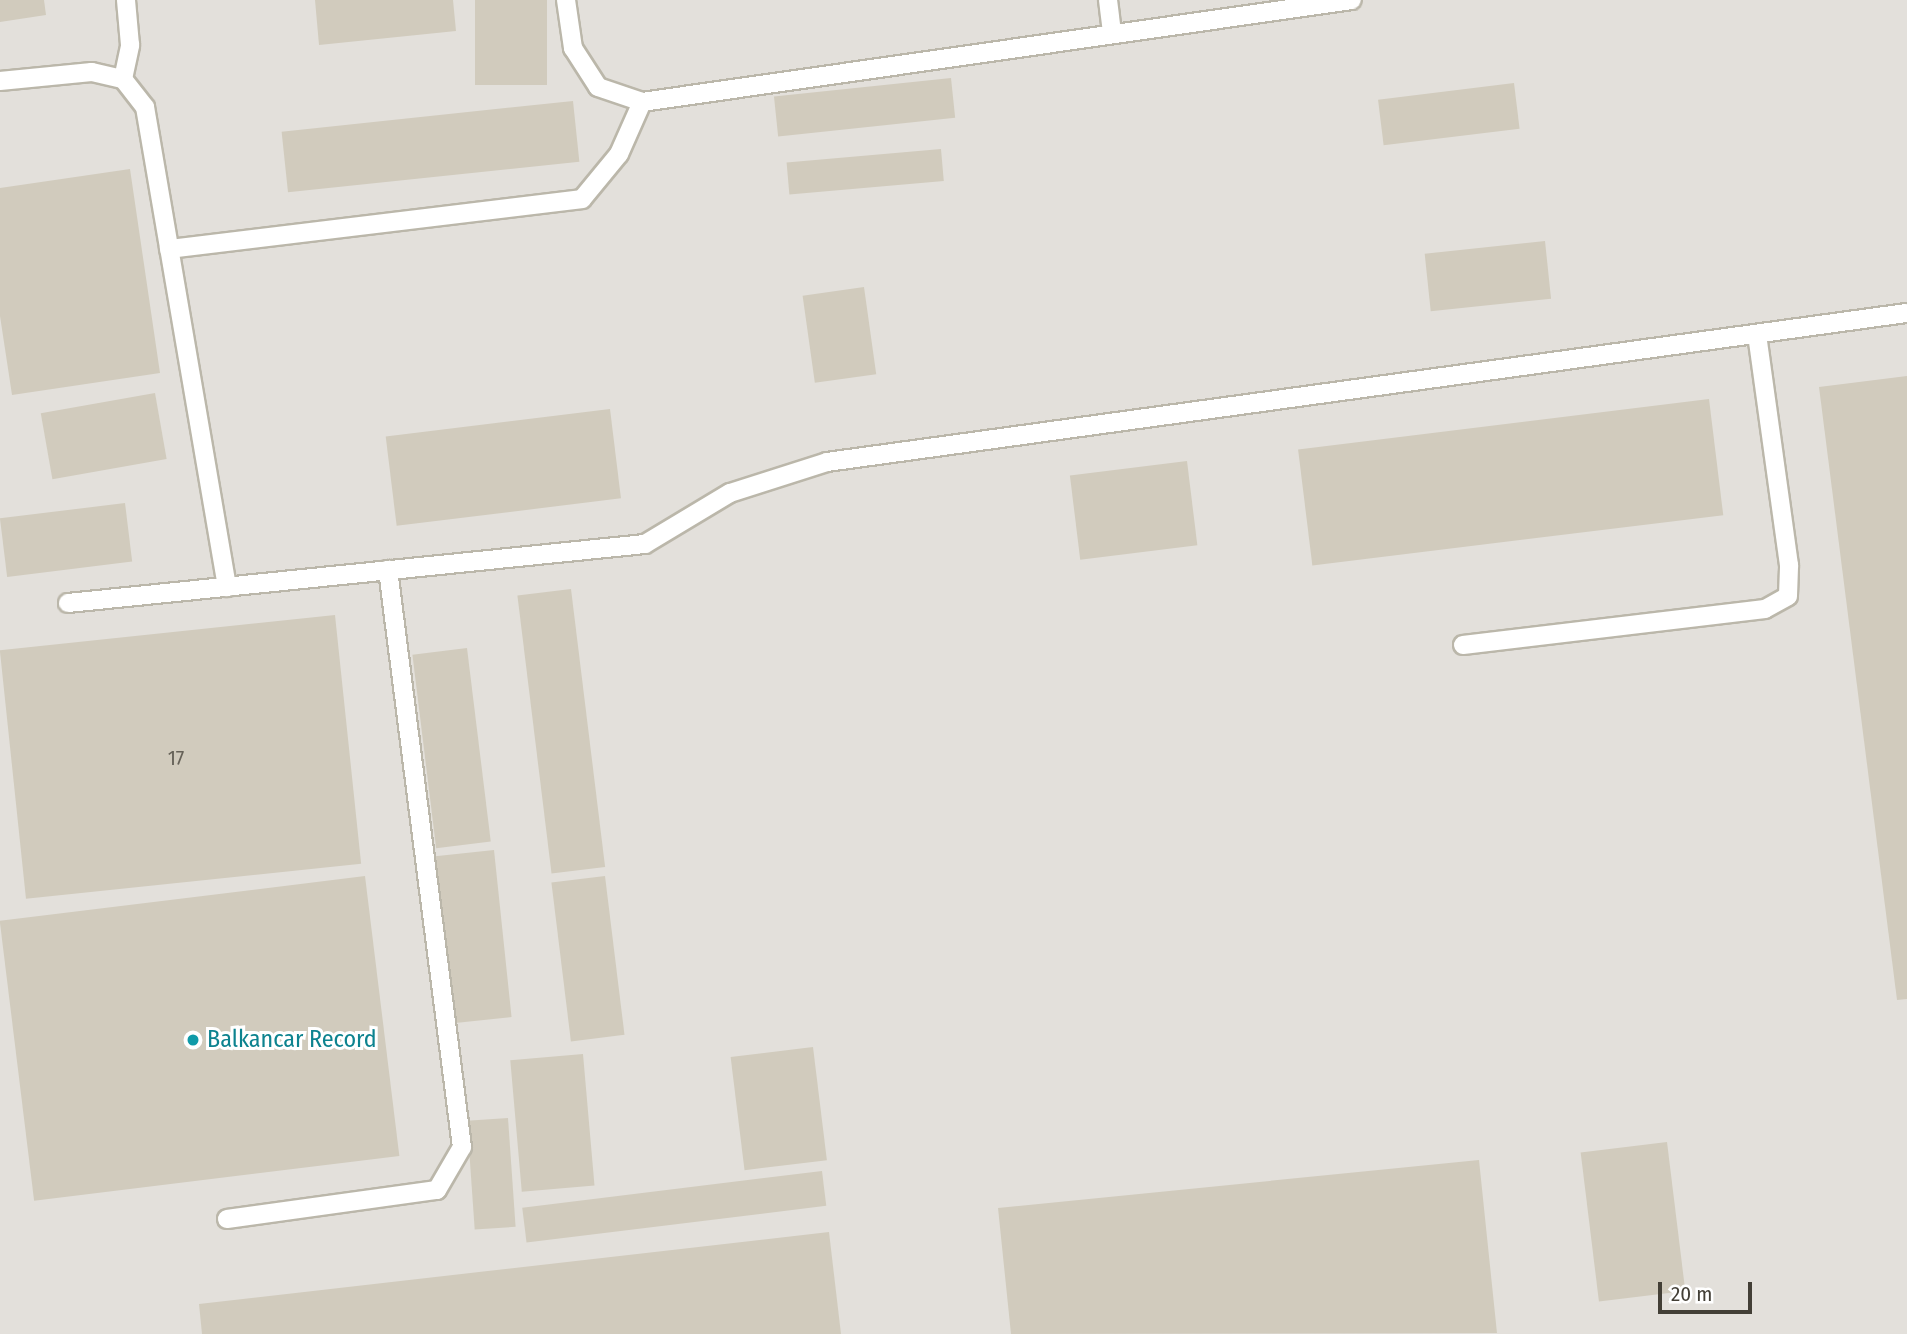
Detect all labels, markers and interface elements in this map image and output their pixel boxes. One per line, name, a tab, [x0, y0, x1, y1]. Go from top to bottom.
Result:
house number: 17	[168, 745, 184, 771]
place label: Balkancar Record	[207, 1026, 377, 1054]
marker: Balkancar Record	[185, 1032, 201, 1048]
scale bar	[1662, 1268, 1756, 1312]
text: 20 m	[1671, 1281, 1712, 1307]

